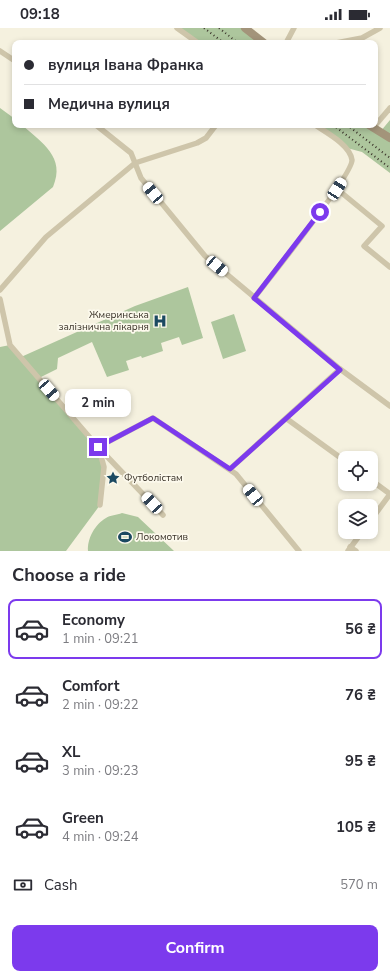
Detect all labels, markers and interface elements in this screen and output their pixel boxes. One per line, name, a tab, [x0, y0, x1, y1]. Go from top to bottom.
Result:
text: 09:18	[20, 4, 60, 24]
text: вулиця Івана Франка	[48, 55, 204, 75]
text: Медична вулиця	[48, 94, 170, 114]
car	[325, 176, 349, 202]
car	[141, 180, 165, 206]
route start	[311, 203, 329, 221]
car	[204, 254, 230, 278]
place label: Жмеринська залізнична лікарня	[58, 308, 149, 334]
hospital icon: Жмеринська залізнична лікарня	[152, 313, 168, 329]
car	[37, 377, 61, 403]
callout: 2 min	[65, 389, 131, 417]
text: 2 min	[81, 394, 115, 412]
route end	[89, 438, 107, 456]
map controls	[338, 451, 378, 539]
button: locate	[338, 451, 378, 491]
place icon: Футболістам	[105, 470, 121, 486]
place label: Футболістам	[124, 471, 183, 485]
car	[241, 482, 265, 508]
car	[139, 490, 165, 516]
button: layers	[338, 499, 378, 539]
sports icon: Локомотив	[117, 529, 133, 545]
place label: Локомотив	[136, 530, 189, 544]
text: Choose a ride	[12, 563, 126, 587]
text: Economy	[62, 610, 125, 630]
icon: car	[14, 611, 50, 647]
text: 56 ₴	[345, 619, 376, 639]
text: 1 min · 09:21	[62, 630, 138, 648]
text: Comfort	[62, 676, 119, 696]
icon: car	[14, 677, 50, 713]
text: 76 ₴	[345, 685, 376, 705]
text: 2 min · 09:22	[62, 696, 138, 714]
text: XL	[62, 742, 81, 762]
icon: car	[14, 743, 50, 779]
text: 95 ₴	[345, 751, 376, 771]
text: 3 min · 09:23	[62, 762, 138, 780]
text: Green	[62, 808, 104, 828]
icon: car	[14, 809, 50, 845]
text: 105 ₴	[336, 817, 376, 837]
text: 4 min · 09:24	[62, 828, 138, 846]
icon: cash	[12, 874, 34, 896]
text: Cash	[44, 875, 78, 895]
text: 570 m	[340, 876, 378, 894]
button: Confirm	[12, 925, 378, 971]

